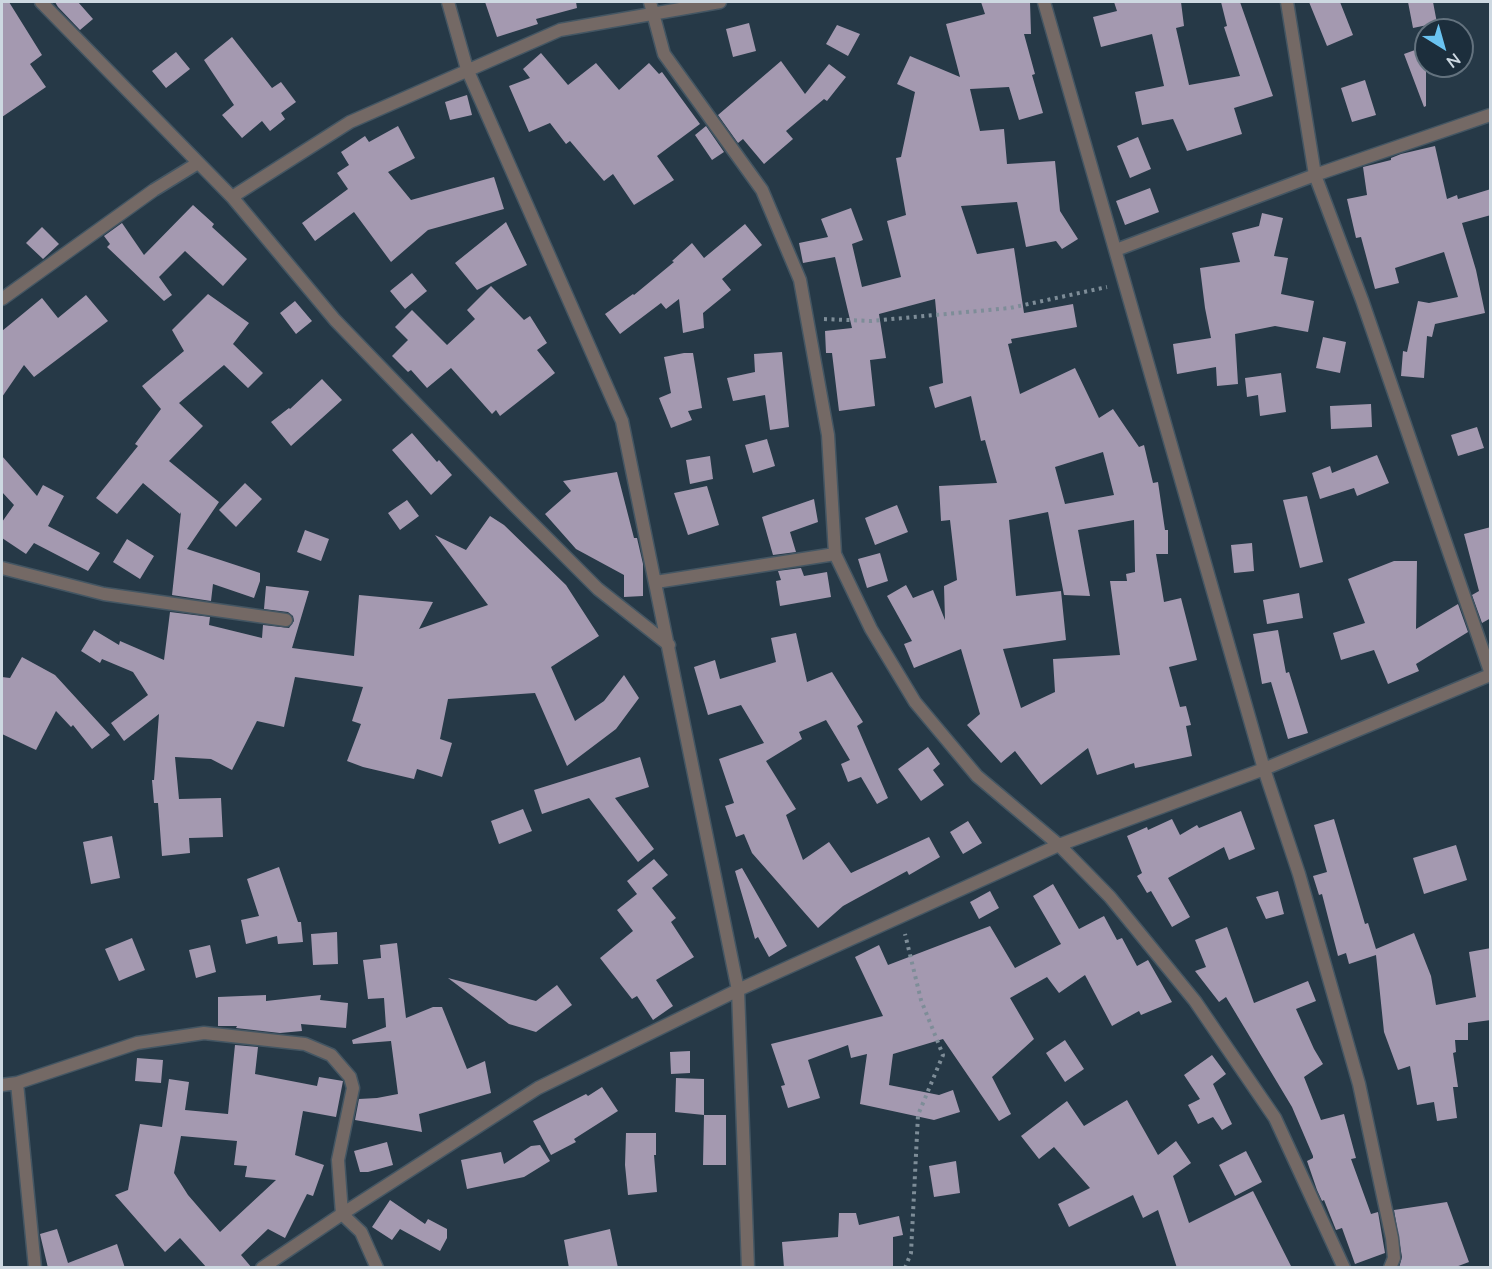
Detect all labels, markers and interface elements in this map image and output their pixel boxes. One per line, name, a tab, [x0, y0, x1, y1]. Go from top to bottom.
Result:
north arrow	[1414, 18, 1474, 78]
text: N	[1443, 50, 1465, 72]

